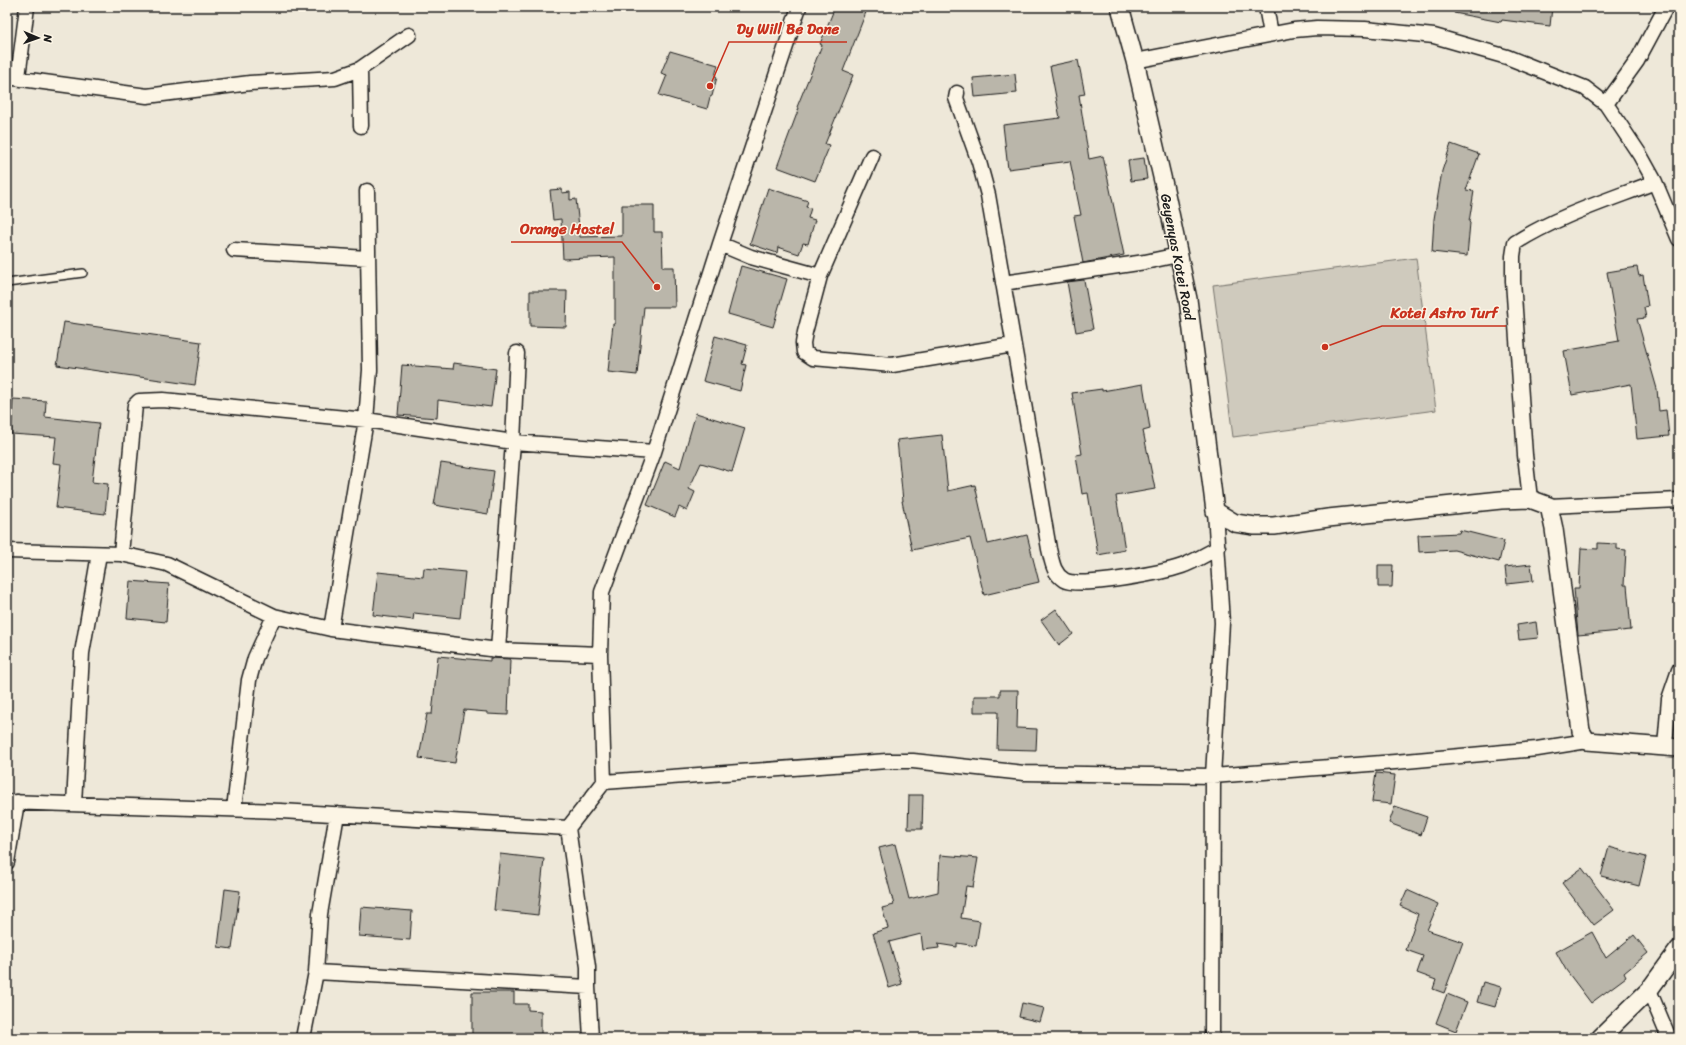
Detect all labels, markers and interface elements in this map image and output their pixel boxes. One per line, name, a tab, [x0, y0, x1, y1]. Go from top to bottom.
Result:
callout: Dy Will Be Done	[729, 15, 847, 42]
text: Dy Will Be Done	[737, 16, 839, 42]
north arrow	[18, 18, 58, 58]
text: N	[38, 33, 57, 43]
street label: Geyenyas Kotei Road	[1153, 192, 1202, 324]
callout: Orange Hostel	[511, 215, 622, 242]
text: Orange Hostel	[519, 216, 615, 242]
callout: Kotei Astro Turf	[1382, 299, 1506, 326]
text: Kotei Astro Turf	[1389, 300, 1499, 326]

